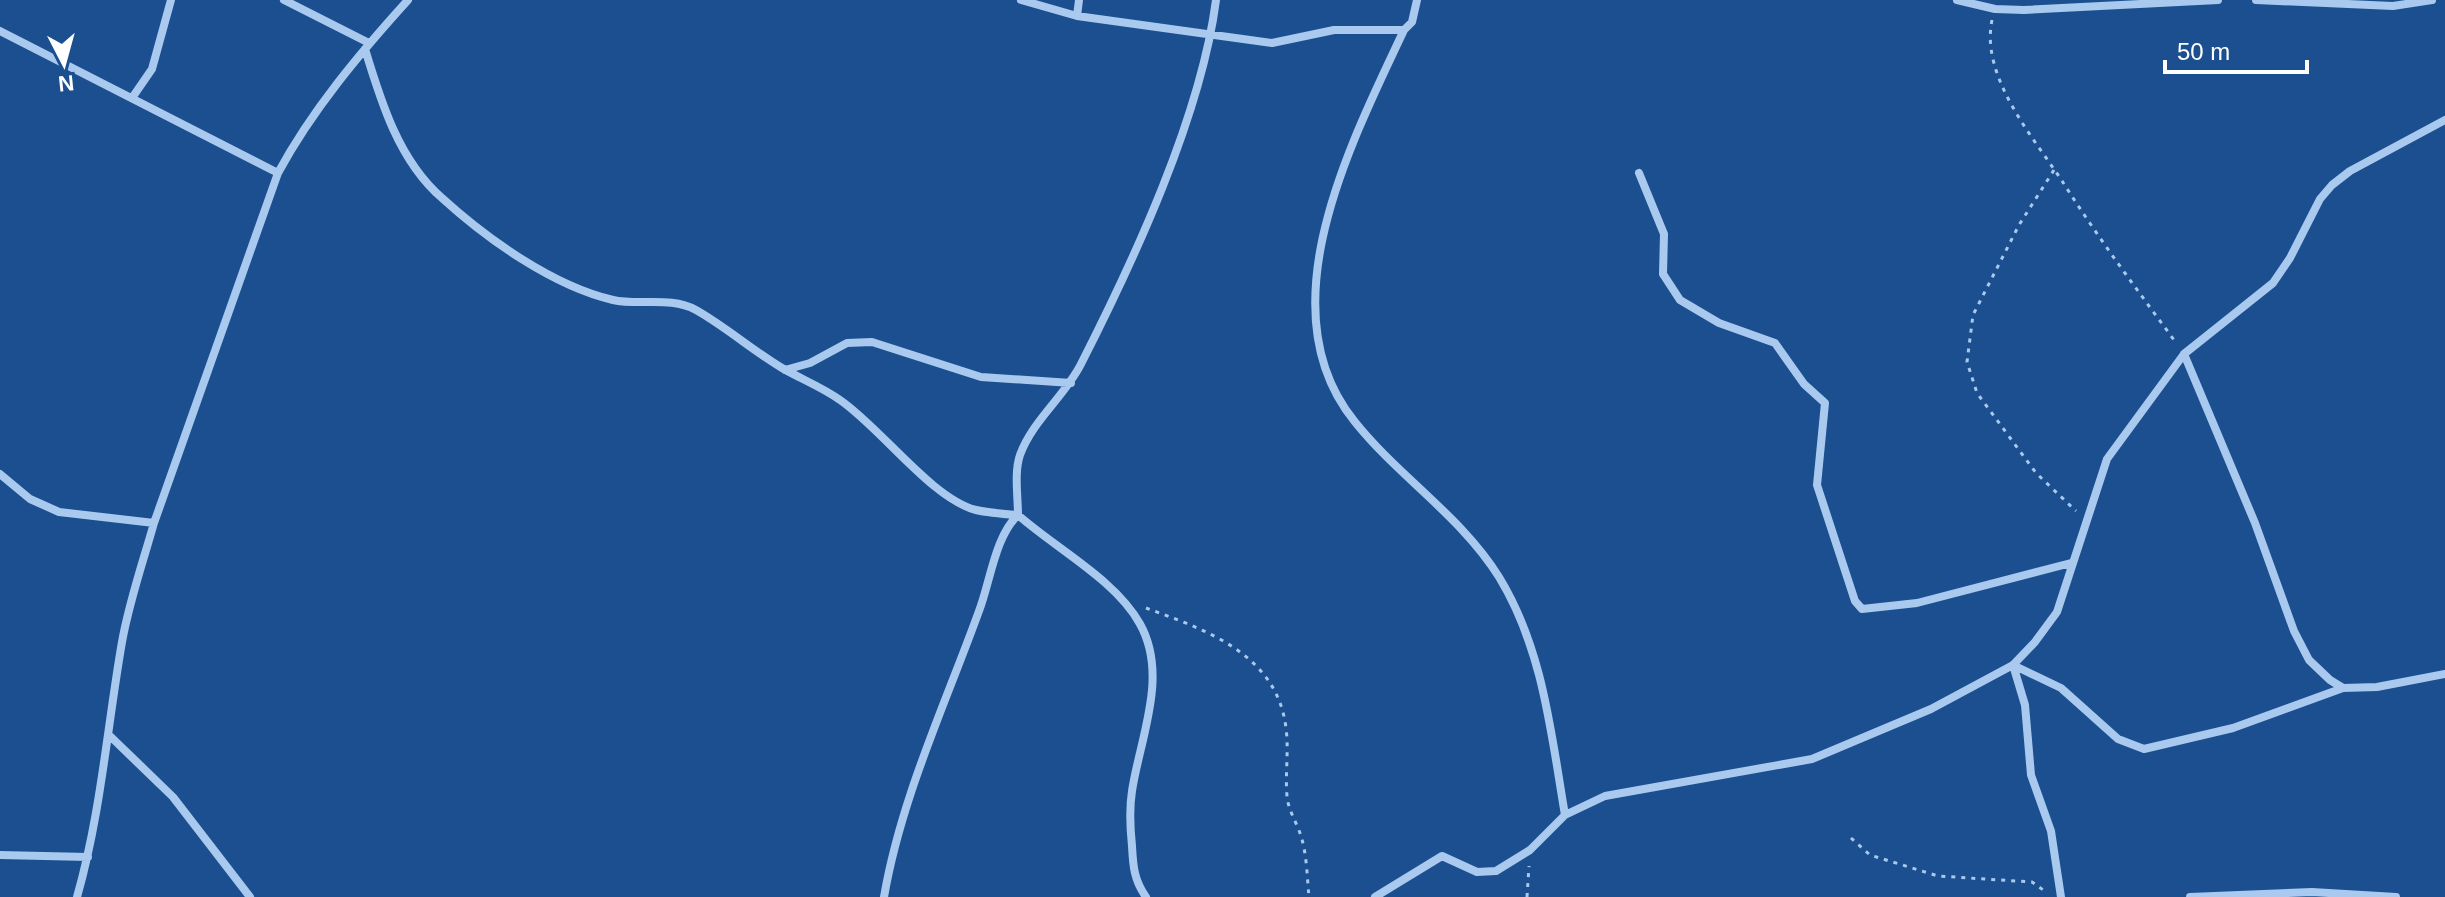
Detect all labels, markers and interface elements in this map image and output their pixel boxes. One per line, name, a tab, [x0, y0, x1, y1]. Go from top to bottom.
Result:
north arrow	[24, 24, 104, 104]
scale bar	[2165, 24, 2307, 74]
text: 50 m	[2177, 38, 2230, 65]
text: N	[57, 70, 75, 97]

